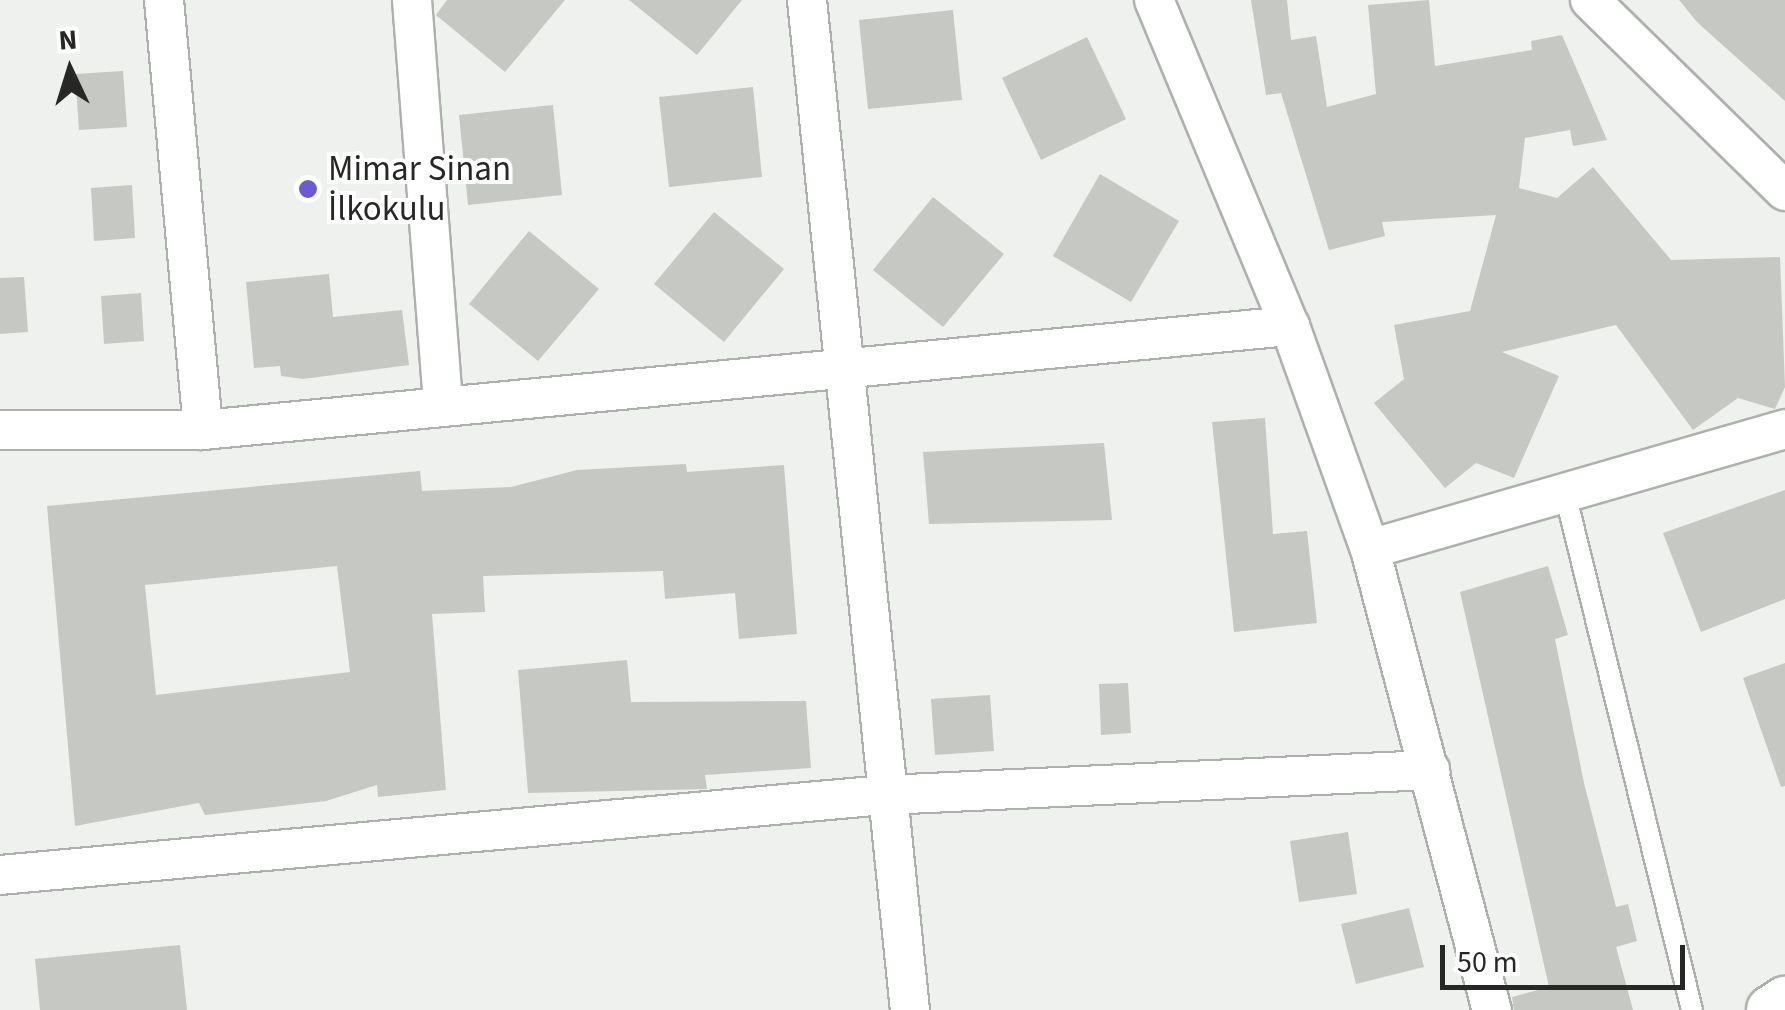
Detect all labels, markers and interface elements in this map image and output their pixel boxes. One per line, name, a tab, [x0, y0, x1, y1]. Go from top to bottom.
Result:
text: N	[57, 19, 79, 61]
north arrow	[20, 20, 120, 120]
place label: Mimar Sinan İlkokulu	[328, 148, 511, 230]
marker: Mimar Sinan İlkokulu	[297, 178, 319, 200]
scale bar	[1445, 925, 1690, 987]
text: 50 m	[1457, 941, 1518, 984]

